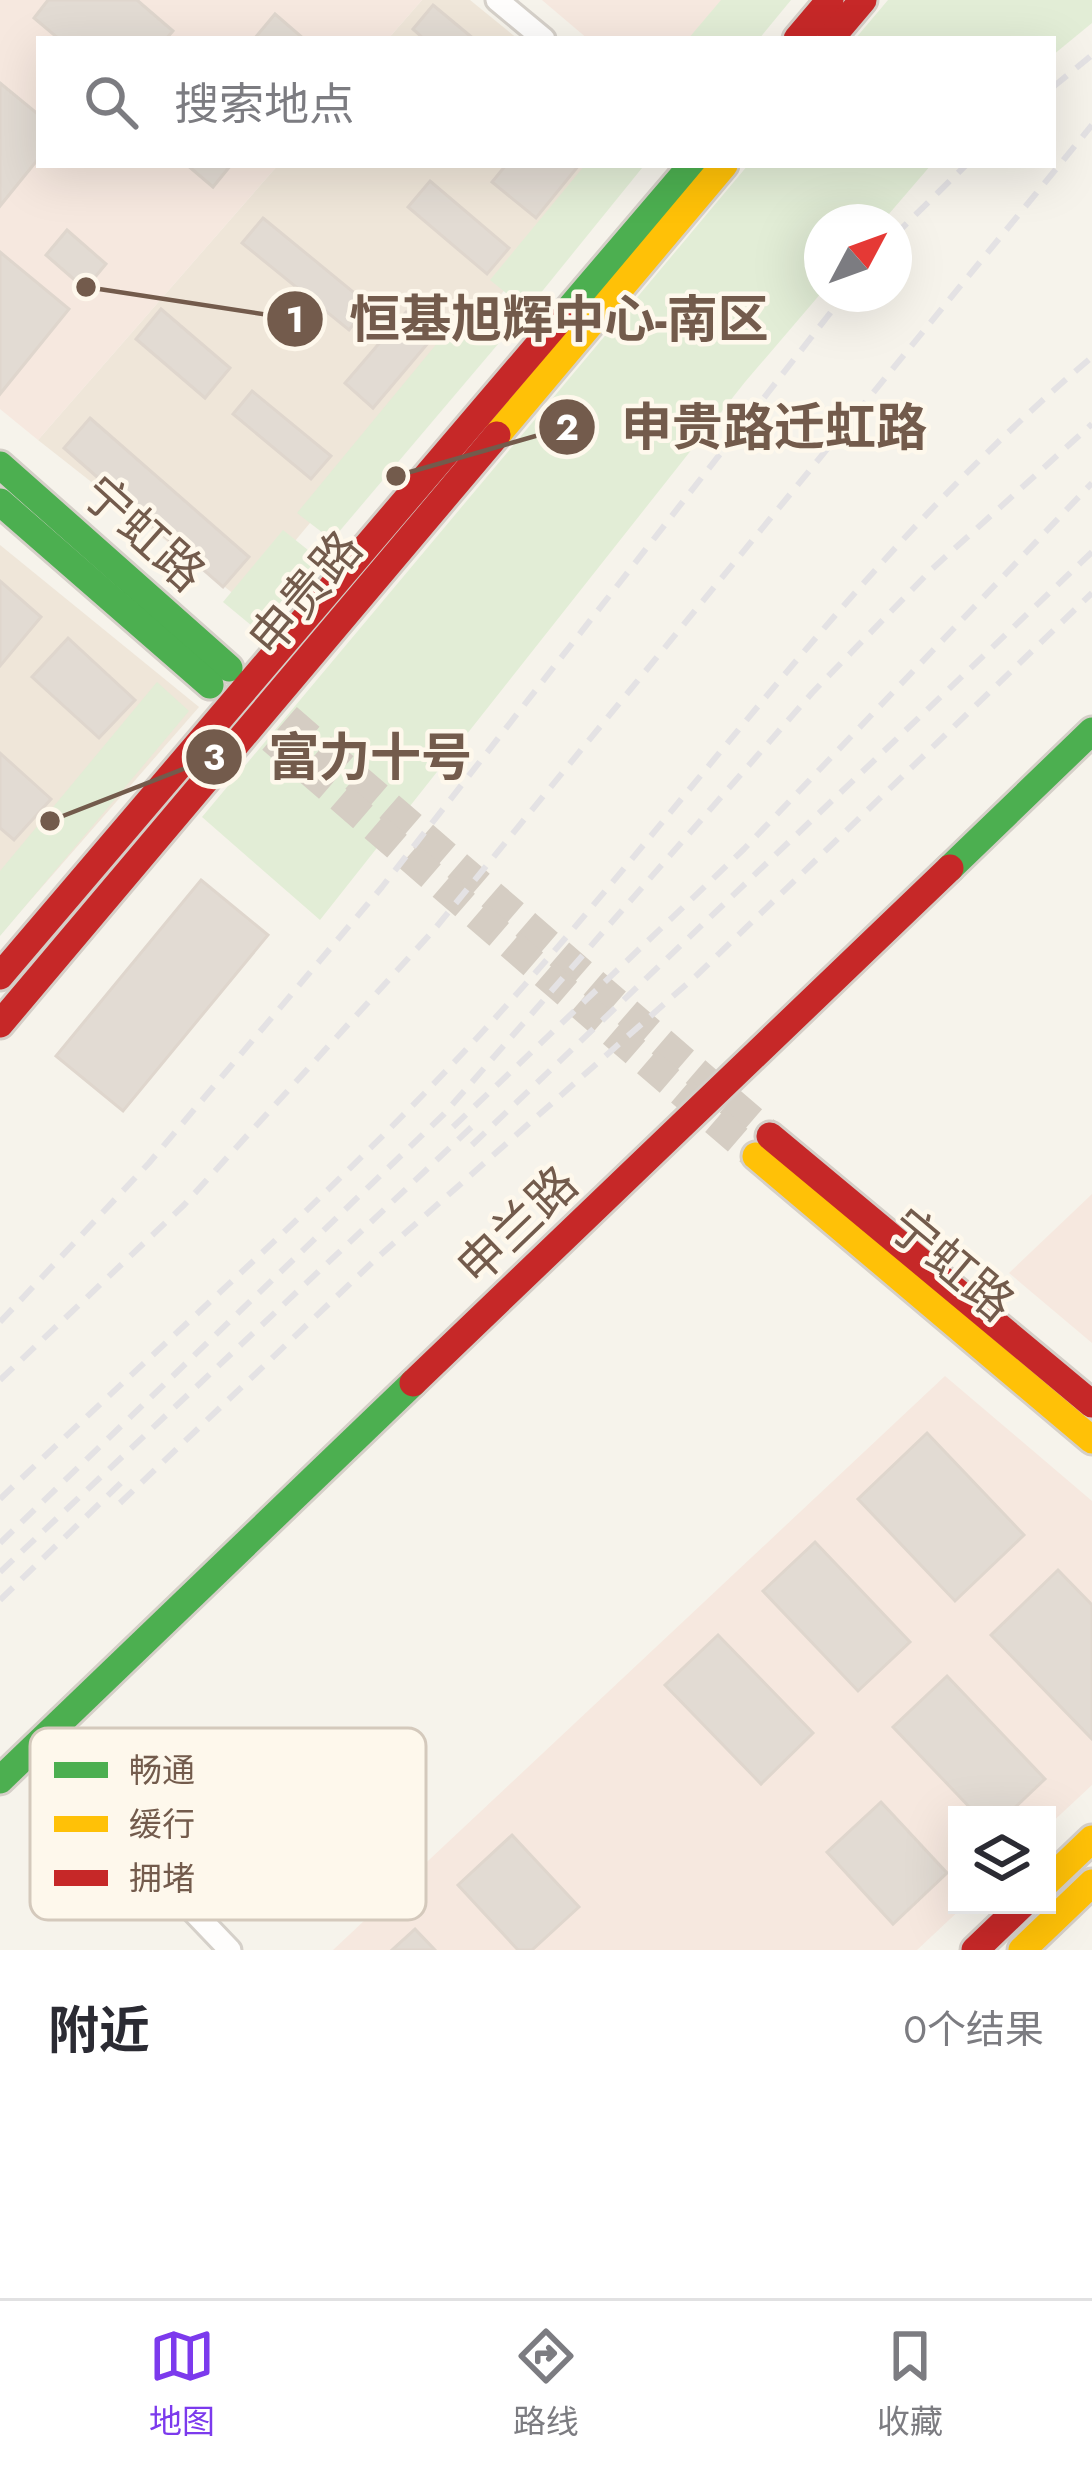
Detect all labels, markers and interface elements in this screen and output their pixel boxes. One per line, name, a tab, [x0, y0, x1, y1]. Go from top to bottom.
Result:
search box	[36, 36, 1056, 168]
icon: search	[78, 69, 144, 135]
text: 搜索地点	[174, 72, 354, 137]
north arrow	[804, 204, 912, 312]
callout: 恒基旭辉中心-南区	[265, 276, 793, 363]
text: 恒基旭辉中心-南区	[349, 282, 769, 356]
text: 1	[286, 293, 304, 345]
callout: 申贵路迁虹路	[537, 384, 951, 471]
text: 申贵路迁虹路	[621, 390, 927, 464]
text: 2	[555, 401, 579, 453]
street label: 宁虹路	[67, 460, 220, 607]
street label: 申贵路	[233, 516, 378, 671]
callout: 富力十号	[184, 714, 496, 801]
text: 富力十号	[268, 720, 472, 794]
text: 3	[203, 731, 225, 783]
street label: 申兰路	[442, 1151, 593, 1300]
street label: 宁虹路	[874, 1192, 1029, 1337]
legend	[30, 1728, 426, 1920]
text: 畅通	[129, 1747, 195, 1794]
text: 缓行	[129, 1801, 195, 1848]
map controls	[948, 1806, 1056, 1914]
button: layers	[948, 1806, 1056, 1914]
text: 拥堵	[129, 1855, 195, 1902]
text: 附近	[48, 1993, 150, 2067]
text: 0个结果	[904, 2001, 1044, 2058]
tab: 地图	[149, 2323, 215, 2445]
tab: 路线	[513, 2323, 579, 2445]
tab: 收藏	[877, 2323, 943, 2445]

